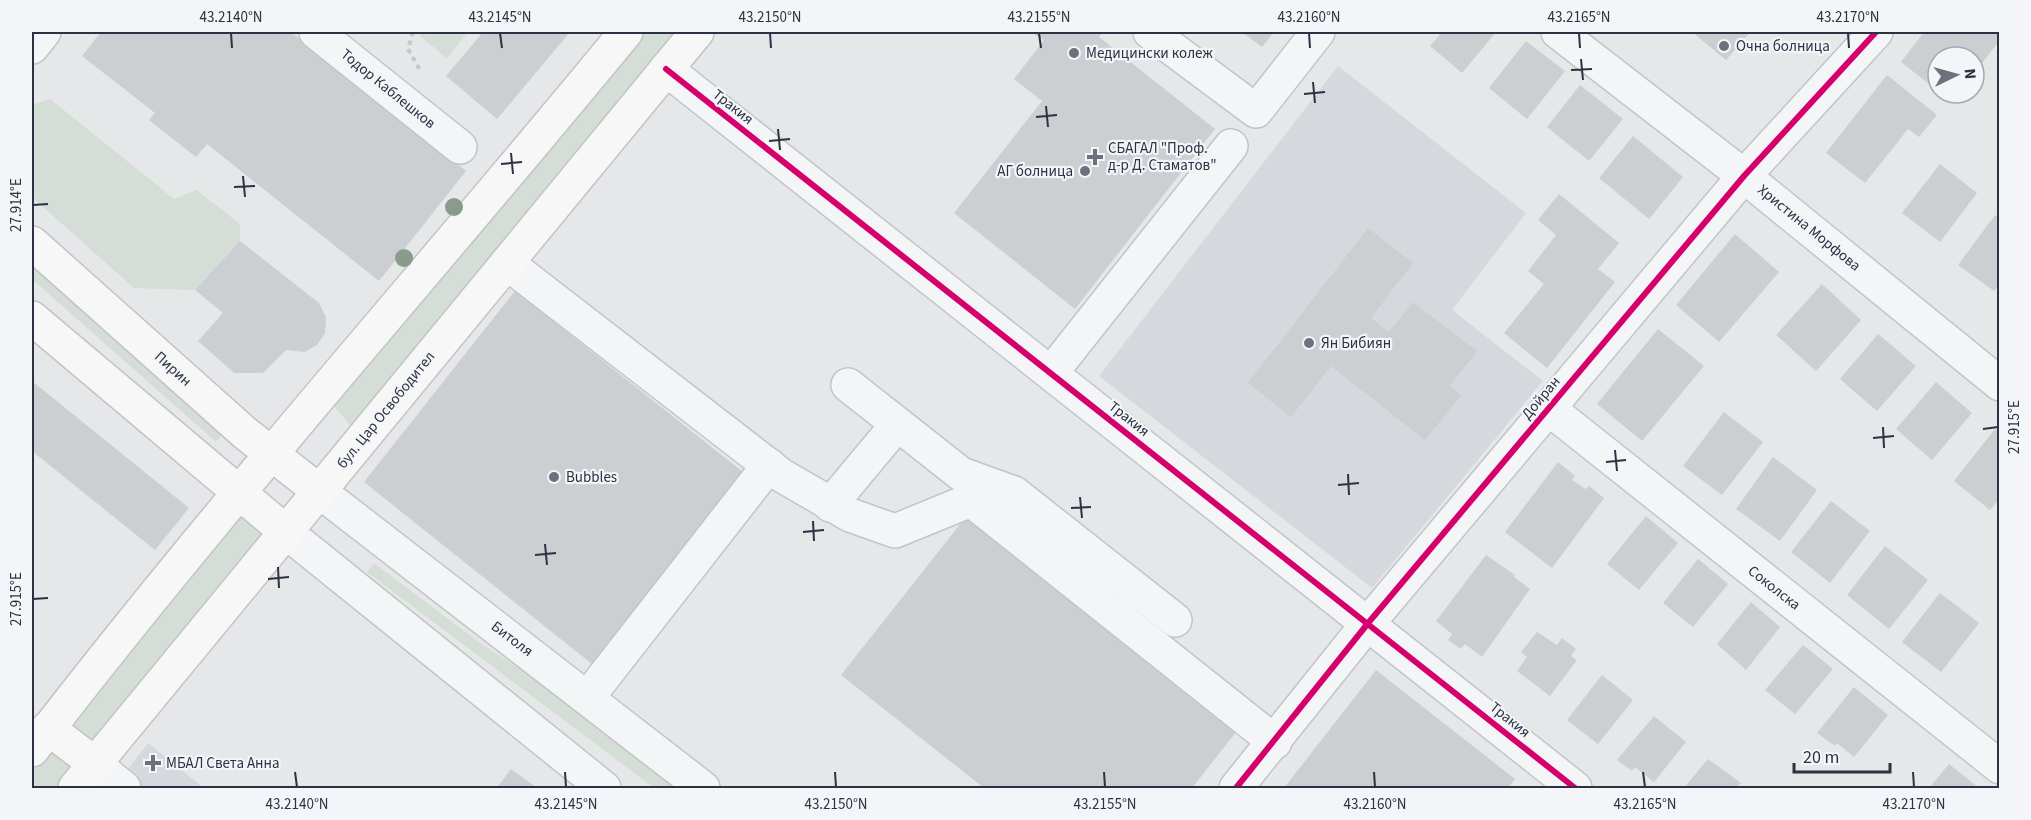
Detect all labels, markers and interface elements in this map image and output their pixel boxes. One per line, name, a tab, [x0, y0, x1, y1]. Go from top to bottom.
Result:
text: 43.2140°N	[199, 7, 263, 28]
text: 43.2145°N	[468, 7, 532, 28]
text: 43.2150°N	[738, 7, 802, 28]
text: 43.2155°N	[1007, 7, 1071, 28]
text: 43.2160°N	[1277, 7, 1341, 28]
text: 43.2165°N	[1547, 7, 1611, 28]
text: 43.2170°N	[1816, 7, 1880, 28]
place label: Очна болница	[1736, 36, 1830, 57]
marker: Очна болница	[1717, 39, 1731, 53]
place label: Медицински колеж	[1086, 43, 1213, 64]
street label: Тодор Каблешков	[336, 44, 440, 134]
north arrow	[1926, 45, 1986, 105]
marker: Медицински колеж	[1067, 46, 1081, 60]
text: N	[1959, 68, 1981, 80]
street label: Тракия	[708, 84, 758, 130]
place label: СБАГАЛ "Проф. д-р Д. Стаматов"	[1108, 138, 1217, 176]
marker: СБАГАЛ "Проф. д-р Д. Стаматов"	[1086, 148, 1104, 166]
place label: АГ болница	[997, 161, 1073, 182]
marker: АГ болница	[1078, 164, 1092, 178]
text: 27.914°E	[6, 178, 27, 232]
street label: Христина Морфова	[1753, 180, 1865, 276]
place label: Ян Бибиян	[1321, 333, 1391, 354]
marker: Ян Бибиян	[1302, 336, 1316, 350]
street label: Пирин	[150, 347, 196, 391]
street label: бул. Цар Освободител	[332, 347, 440, 473]
street label: Дойран	[1517, 372, 1565, 424]
street label: Тракия	[1104, 396, 1154, 442]
text: 27.915°E	[2004, 400, 2025, 454]
place label: Bubbles	[566, 467, 617, 488]
marker: Bubbles	[547, 470, 561, 484]
street label: Соколска	[1743, 561, 1805, 615]
text: 27.915°E	[6, 572, 27, 626]
street label: Битоля	[487, 616, 537, 662]
street label: Тракия	[1485, 697, 1535, 743]
scale bar	[1794, 736, 1890, 774]
text: 20 m	[1803, 745, 1839, 770]
place label: МБАЛ Света Анна	[166, 753, 280, 774]
marker: МБАЛ Света Анна	[144, 754, 162, 772]
text: 43.2140°N	[265, 794, 329, 815]
text: 43.2145°N	[534, 794, 598, 815]
text: 43.2150°N	[804, 794, 868, 815]
text: 43.2155°N	[1073, 794, 1137, 815]
text: 43.2160°N	[1343, 794, 1407, 815]
text: 43.2165°N	[1613, 794, 1677, 815]
text: 43.2170°N	[1882, 794, 1946, 815]

